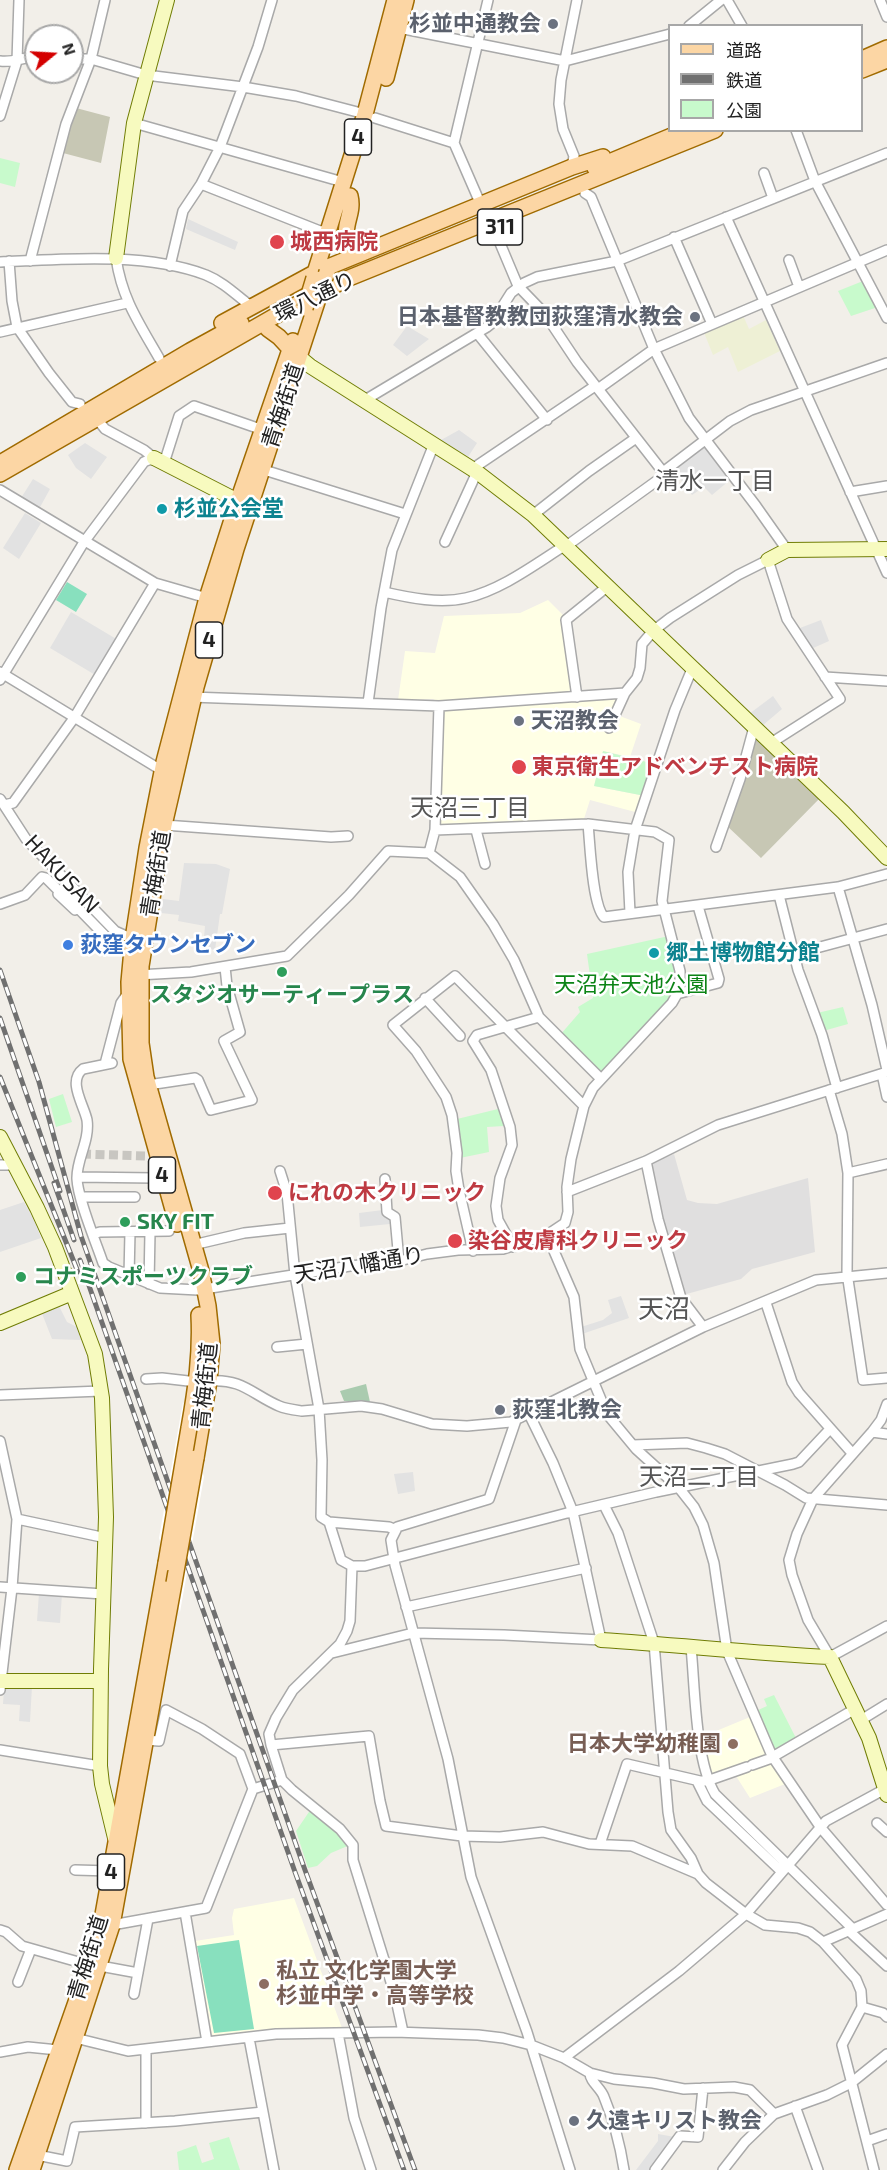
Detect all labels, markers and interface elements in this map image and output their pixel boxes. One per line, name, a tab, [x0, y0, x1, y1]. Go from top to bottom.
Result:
place label: 杉並中通教会	[409, 11, 541, 37]
marker: 杉並中通教会	[546, 17, 560, 31]
north arrow	[24, 24, 84, 84]
legend	[668, 24, 863, 132]
text: 道路	[726, 39, 762, 61]
text: N	[59, 40, 81, 57]
text: 鉄道	[726, 69, 762, 91]
text: 公園	[726, 99, 762, 121]
road number: 4	[344, 119, 372, 155]
road number: 311	[478, 209, 522, 245]
place label: 城西病院	[290, 229, 378, 255]
marker: 城西病院	[268, 233, 286, 251]
street label: 環八通り	[270, 266, 360, 328]
place label: 日本基督教教団荻窪清水教会	[397, 304, 683, 330]
marker: 日本基督教教団荻窪清水教会	[688, 310, 702, 324]
street label: 青梅街道	[257, 360, 309, 452]
district label: 清水一丁目	[655, 467, 775, 495]
place label: 杉並公会堂	[174, 496, 284, 522]
marker: 杉並公会堂	[155, 502, 169, 516]
road number: 4	[196, 622, 222, 658]
place label: 天沼教会	[531, 708, 619, 734]
marker: 天沼教会	[512, 714, 526, 728]
place label: 東京衛生アドベンチスト病院	[532, 754, 818, 780]
marker: 東京衛生アドベンチスト病院	[510, 758, 528, 776]
district label: 天沼三丁目	[410, 794, 530, 822]
street label: 青梅街道	[136, 828, 176, 920]
street label: HAKUSAN	[19, 829, 105, 919]
place label: 荻窪タウンセブン	[80, 932, 256, 958]
marker: 荻窪タウンセブン	[61, 938, 75, 952]
place label: 郷土博物館分館	[666, 940, 820, 966]
marker: 郷土博物館分館	[647, 946, 661, 960]
marker: スタジオサーティープラス	[275, 965, 289, 979]
park label: 天沼弁天池公園	[554, 972, 708, 998]
place label: スタジオサーティープラス	[150, 982, 414, 1008]
road number: 4	[148, 1157, 176, 1193]
place label: にれの木クリニック	[288, 1180, 486, 1206]
marker: にれの木クリニック	[266, 1184, 284, 1202]
place label: SKY FIT	[137, 1209, 214, 1235]
marker: SKY FIT	[118, 1215, 132, 1229]
place label: 染谷皮膚科クリニック	[468, 1228, 688, 1254]
marker: 染谷皮膚科クリニック	[446, 1232, 464, 1250]
street label: 天沼八幡通り	[292, 1242, 426, 1288]
place label: コナミスポーツクラブ	[33, 1264, 253, 1290]
marker: コナミスポーツクラブ	[14, 1270, 28, 1284]
district label: 天沼	[638, 1293, 690, 1325]
street label: 青梅街道	[187, 1341, 223, 1431]
place label: 荻窪北教会	[512, 1397, 622, 1423]
marker: 荻窪北教会	[493, 1403, 507, 1417]
district label: 天沼二丁目	[639, 1463, 759, 1491]
place label: 日本大学幼稚園	[567, 1731, 721, 1757]
marker: 日本大学幼稚園	[726, 1737, 740, 1751]
road number: 4	[98, 1854, 124, 1890]
street label: 青梅街道	[63, 1912, 113, 2004]
place label: 私立 文化学園大学 杉並中学・高等学校	[276, 1958, 474, 2010]
marker: 私立 文化学園大学 杉並中学・高等学校	[257, 1977, 271, 1991]
place label: 久遠キリスト教会	[586, 2108, 762, 2134]
marker: 久遠キリスト教会	[567, 2114, 581, 2128]

